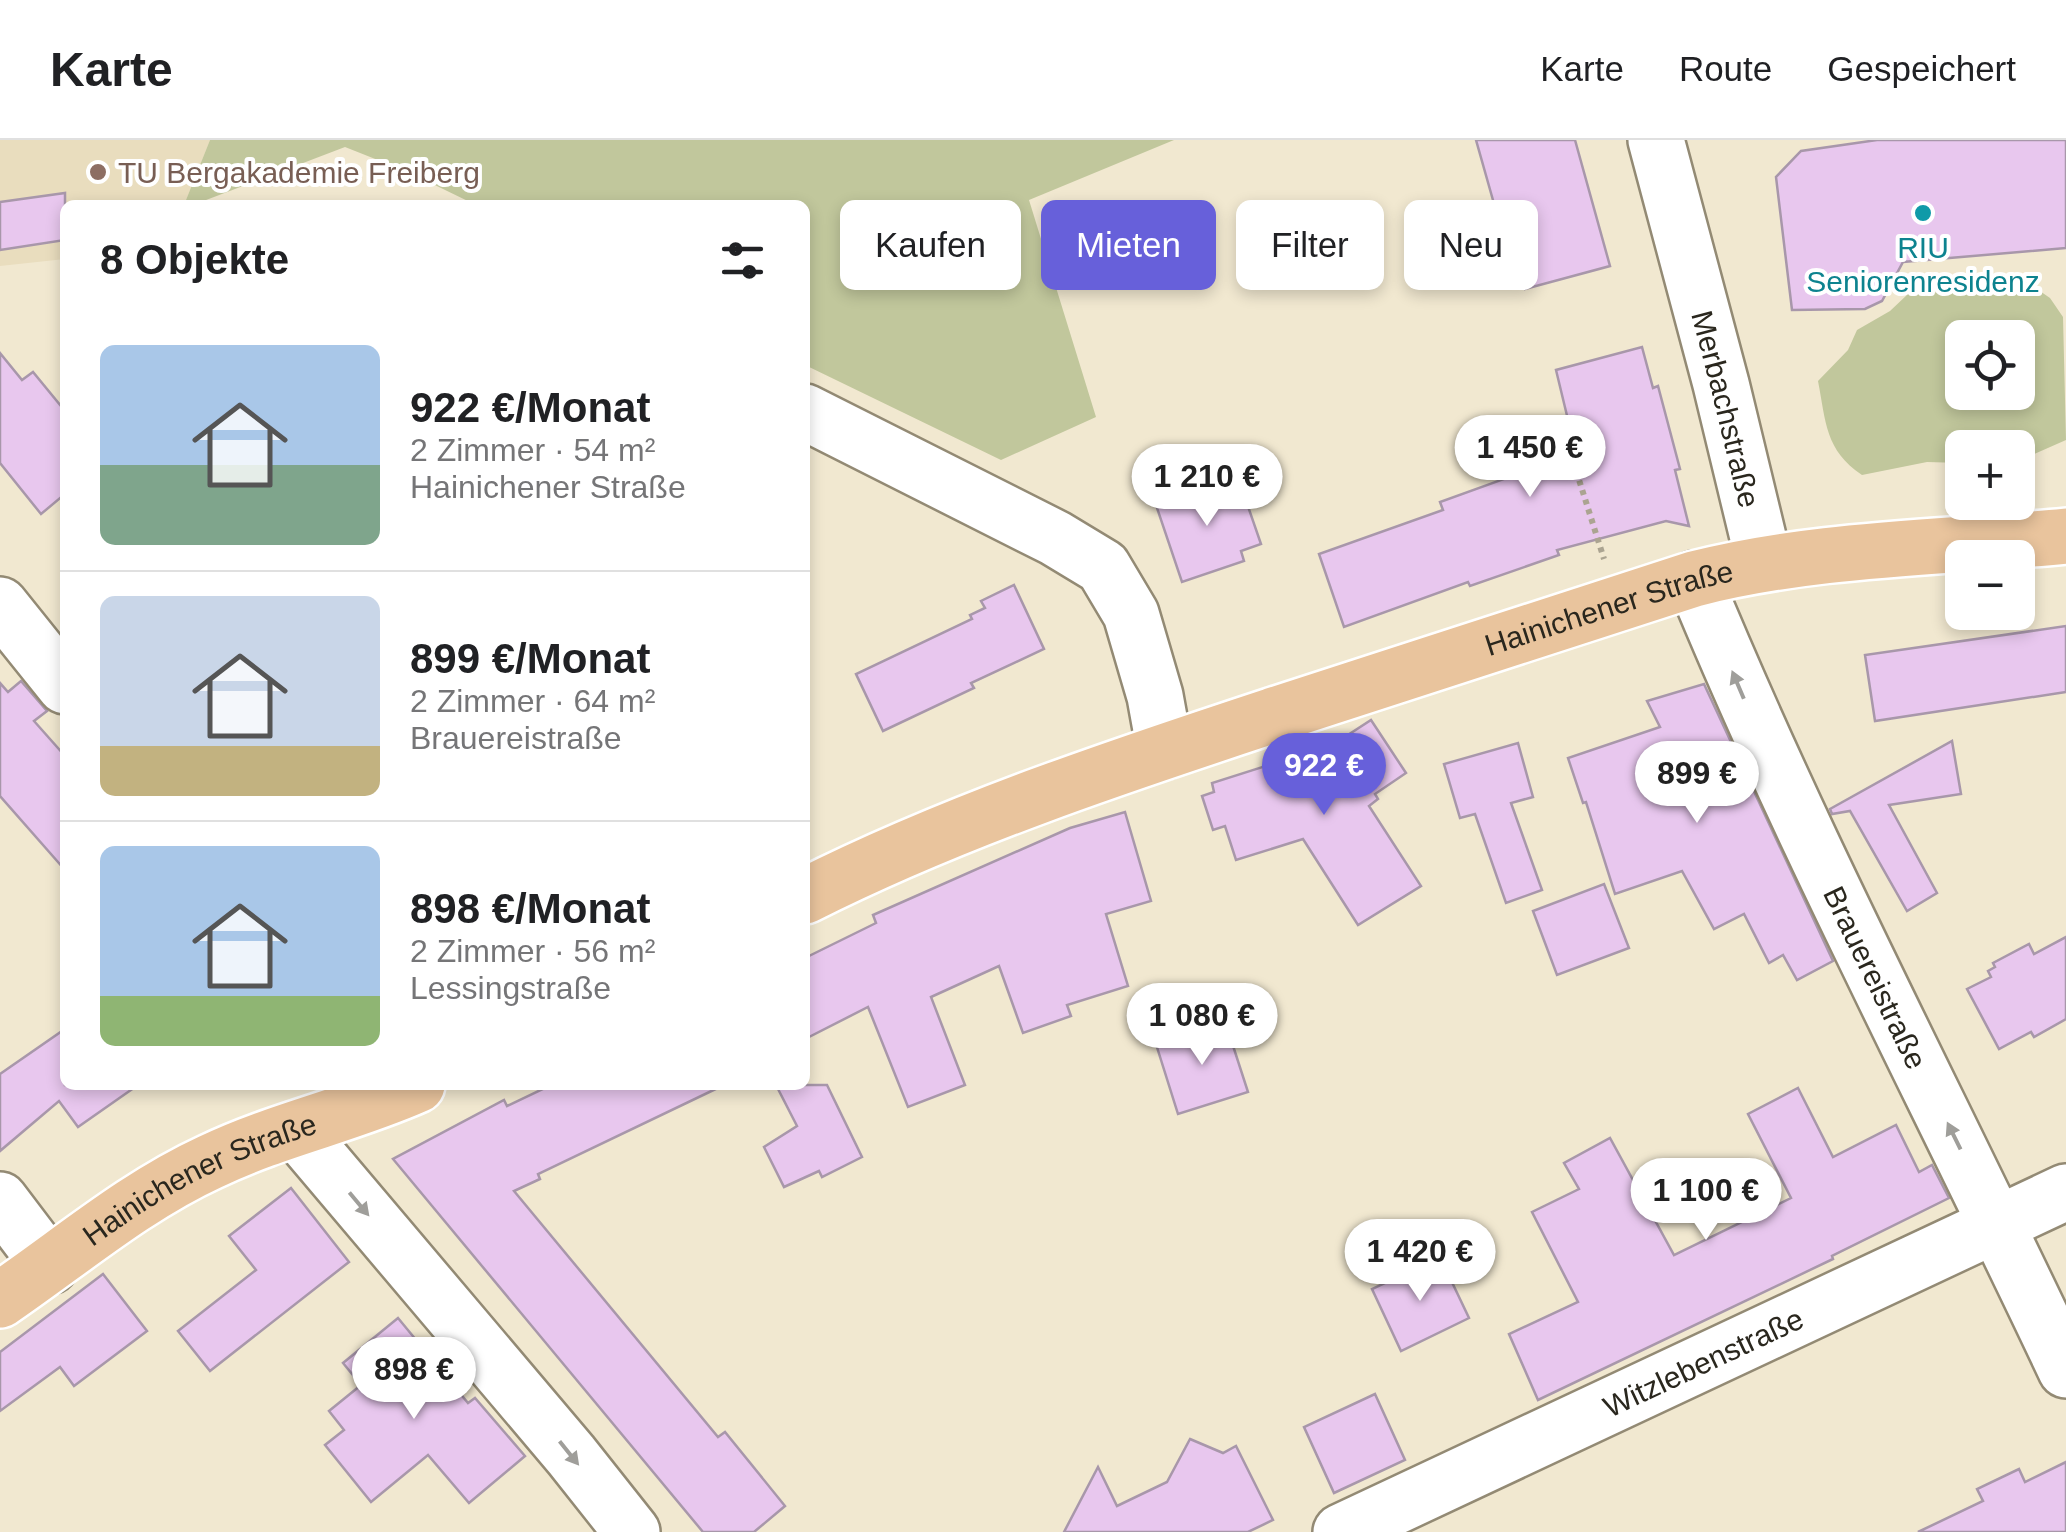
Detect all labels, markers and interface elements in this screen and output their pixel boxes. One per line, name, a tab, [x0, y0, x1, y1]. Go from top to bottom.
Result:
text: Karte	[50, 43, 173, 96]
text: Karte	[1540, 49, 1624, 88]
text: Route	[1679, 49, 1772, 88]
text: Gespeichert	[1827, 49, 2016, 88]
place label: TU Bergakademie Freiberg	[118, 156, 480, 189]
marker: TU Bergakademie Freiberg	[87, 161, 109, 183]
chip: Kaufen	[840, 200, 1021, 290]
chip: Mieten	[1041, 200, 1216, 290]
chip: Filter	[1236, 200, 1384, 290]
chip: Neu	[1404, 200, 1538, 290]
marker: RIU Seniorenresidenz	[1912, 202, 1934, 224]
place label: RIU Seniorenresidenz	[1806, 231, 2040, 298]
icon: filters	[715, 233, 770, 288]
text: 8 Objekte	[100, 236, 289, 283]
street label: Merbachstraße	[1686, 307, 1767, 511]
map controls	[1945, 320, 2035, 630]
button: locate	[1945, 320, 2035, 410]
text: 922 €/Monat	[410, 384, 650, 431]
icon: home	[180, 385, 300, 505]
pin: 1 450 €	[1438, 415, 1622, 500]
text: 1 450 €	[1477, 429, 1583, 465]
button: +	[1945, 430, 2035, 520]
text: 2 Zimmer · 54 m²	[410, 432, 655, 468]
pin: 1 210 €	[1115, 444, 1299, 529]
text: 1 210 €	[1154, 458, 1260, 494]
text: Hainichener Straße	[410, 469, 686, 505]
button: −	[1945, 540, 2035, 630]
street label: Hainichener Straße	[1480, 554, 1736, 661]
text: 899 €/Monat	[410, 635, 650, 682]
icon: home	[180, 636, 300, 756]
one-way arrow	[1730, 670, 1746, 700]
text: 2 Zimmer · 64 m²	[410, 683, 655, 719]
text: Brauereistraße	[410, 720, 622, 756]
pin: 922 €	[1254, 733, 1394, 818]
pin: 899 €	[1627, 741, 1767, 826]
text: 922 €	[1284, 747, 1364, 783]
text: 899 €	[1657, 755, 1737, 791]
street label: Brauereistraße	[1818, 881, 1934, 1074]
text: 898 €/Monat	[410, 885, 650, 932]
icon: home	[180, 886, 300, 1006]
text: 2 Zimmer · 56 m²	[410, 933, 655, 969]
text: Lessingstraße	[410, 970, 611, 1006]
pin: 1 080 €	[1110, 983, 1294, 1068]
text: 1 080 €	[1149, 997, 1255, 1033]
street label: Hainichener Straße	[76, 1106, 320, 1252]
one-way arrow	[1946, 1121, 1963, 1150]
pin: 1 100 €	[1614, 1158, 1798, 1243]
text: 1 100 €	[1653, 1172, 1759, 1208]
one-way arrow	[348, 1192, 370, 1217]
pin: 1 420 €	[1328, 1219, 1512, 1304]
text: 1 420 €	[1367, 1233, 1473, 1269]
street label: Witzlebenstraße	[1598, 1301, 1808, 1423]
pin: 898 €	[344, 1337, 484, 1422]
text: 898 €	[374, 1351, 454, 1387]
one-way arrow	[558, 1440, 579, 1465]

